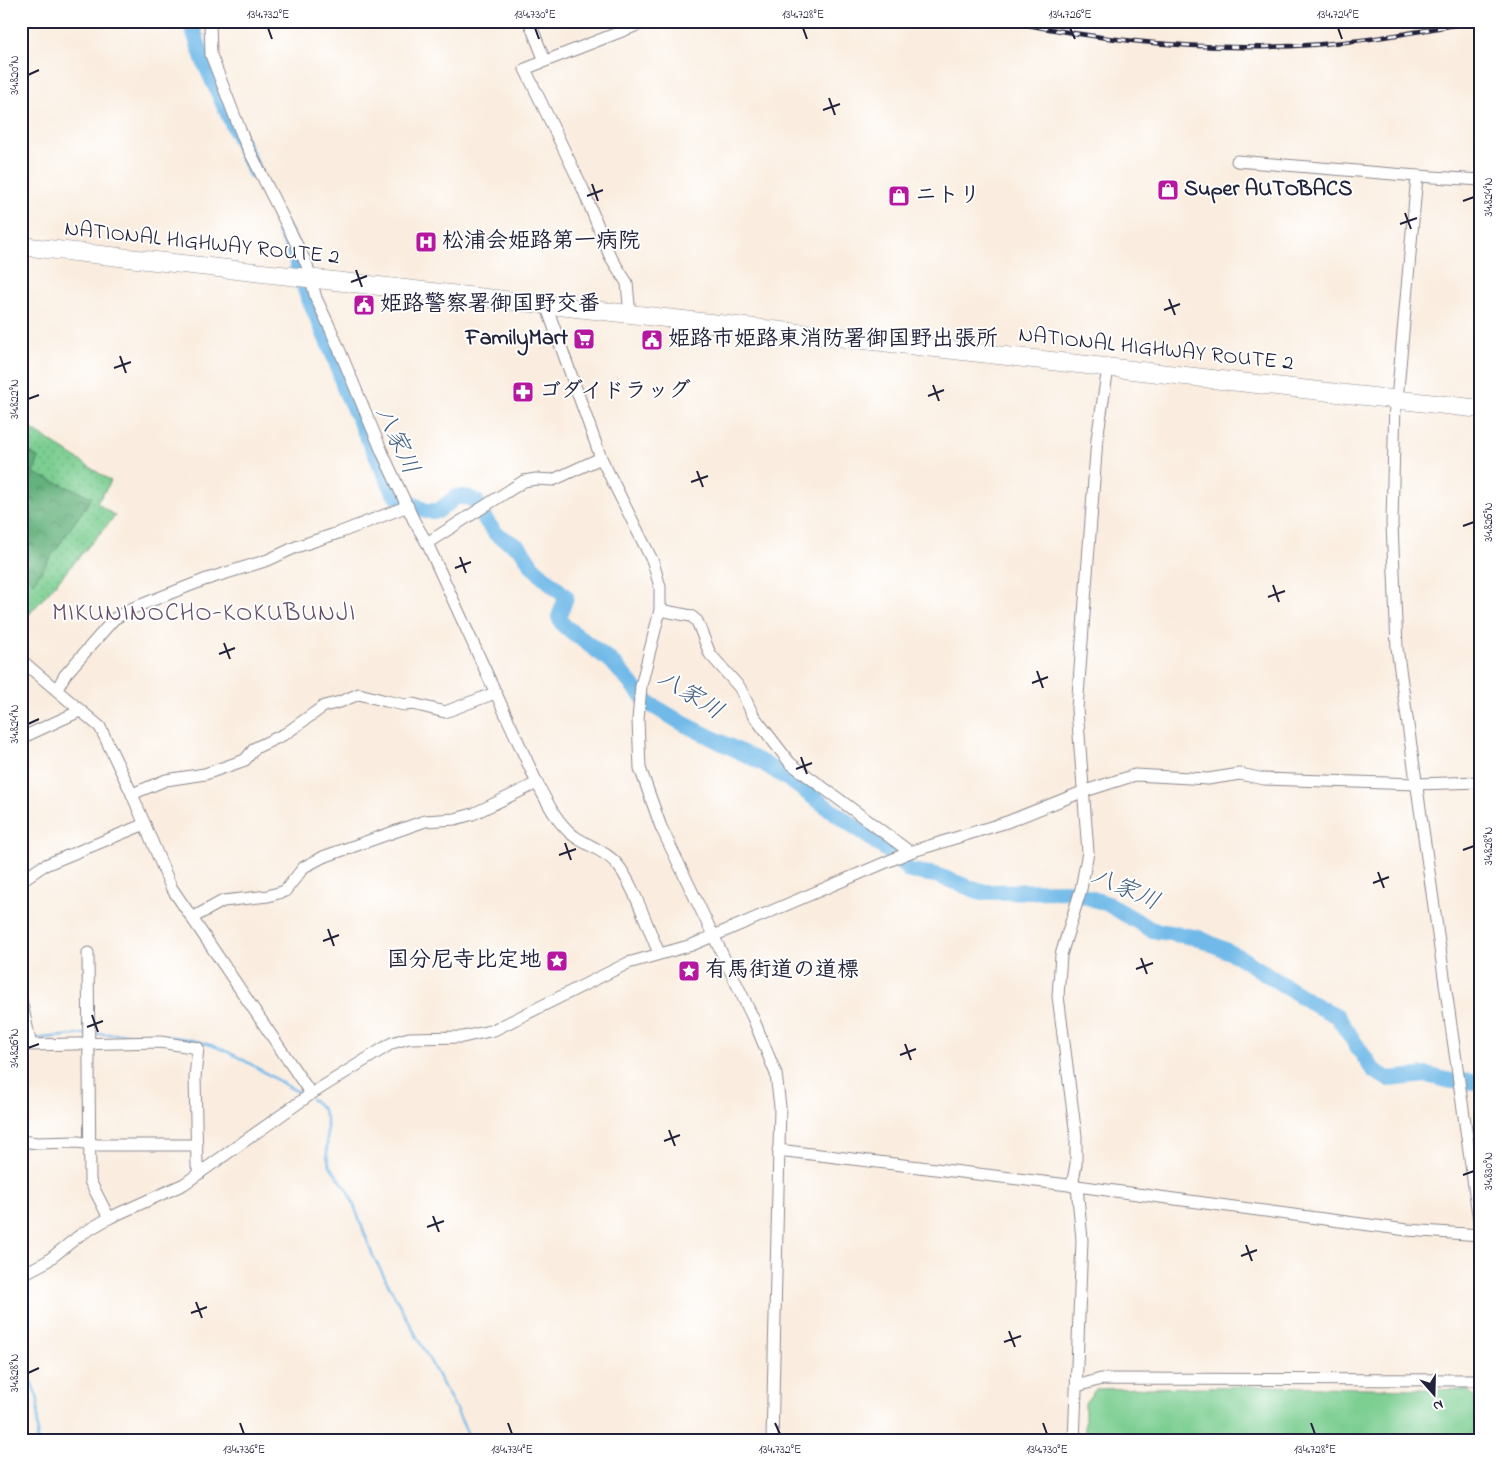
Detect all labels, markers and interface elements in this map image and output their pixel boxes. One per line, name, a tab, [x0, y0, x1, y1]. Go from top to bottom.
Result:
text: 134.732°E	[247, 6, 289, 24]
text: 134.730°E	[514, 6, 556, 24]
text: 134.728°E	[782, 6, 824, 24]
text: 134.726°E	[1049, 6, 1091, 24]
text: 134.724°E	[1317, 6, 1359, 24]
text: 34.820°N	[6, 55, 24, 95]
place label: Super AUTOBACS	[1184, 174, 1352, 206]
text: 34.824°N	[1480, 177, 1498, 217]
shop icon: Super AUTOBACS	[1156, 178, 1180, 202]
place label: ニトリ	[915, 180, 981, 212]
shop icon: ニトリ	[887, 184, 911, 208]
street label: NATIONAL HIGHWAY ROUTE 2	[63, 214, 341, 274]
place label: 松浦会姫路第一病院	[442, 226, 640, 258]
hospital icon: 松浦会姫路第一病院	[414, 230, 438, 254]
place label: 姫路警察署御国野交番	[380, 289, 600, 321]
public building icon: 姫路警察署御国野交番	[352, 293, 376, 317]
street label: NATIONAL HIGHWAY ROUTE 2	[1017, 320, 1295, 380]
place label: FamilyMart	[464, 323, 569, 356]
place label: 姫路市姫路東消防署御国野出張所	[668, 324, 998, 356]
supermarket icon: FamilyMart	[572, 327, 596, 351]
public building icon: 姫路市姫路東消防署御国野出張所	[640, 328, 664, 352]
place label: ゴダイドラッグ	[539, 376, 691, 408]
text: 34.822°N	[6, 379, 24, 419]
pharmacy icon: ゴダイドラッグ	[511, 380, 535, 404]
water label: 八家川	[365, 401, 427, 481]
text: 34.826°N	[1480, 502, 1498, 542]
district label: MIKUNINOCHO-KOKUBUNJI	[52, 596, 356, 632]
water label: 八家川	[650, 662, 730, 730]
text: 34.824°N	[6, 704, 24, 744]
text: 34.828°N	[1480, 827, 1498, 865]
water label: 八家川	[1085, 859, 1165, 921]
place label: 国分尼寺比定地	[387, 945, 541, 977]
place icon: 国分尼寺比定地	[545, 949, 569, 973]
place label: 有馬街道の道標	[705, 955, 859, 987]
place icon: 有馬街道の道標	[677, 959, 701, 983]
text: 34.826°N	[6, 1028, 24, 1068]
text: 34.830°N	[1480, 1152, 1498, 1190]
text: 34.828°N	[6, 1354, 24, 1392]
north arrow	[1410, 1370, 1460, 1420]
text: N	[1430, 1393, 1446, 1416]
text: 134.736°E	[223, 1441, 265, 1459]
text: 134.734°E	[491, 1441, 533, 1459]
text: 134.732°E	[759, 1441, 801, 1459]
text: 134.730°E	[1026, 1441, 1068, 1459]
text: 134.728°E	[1294, 1441, 1336, 1459]

